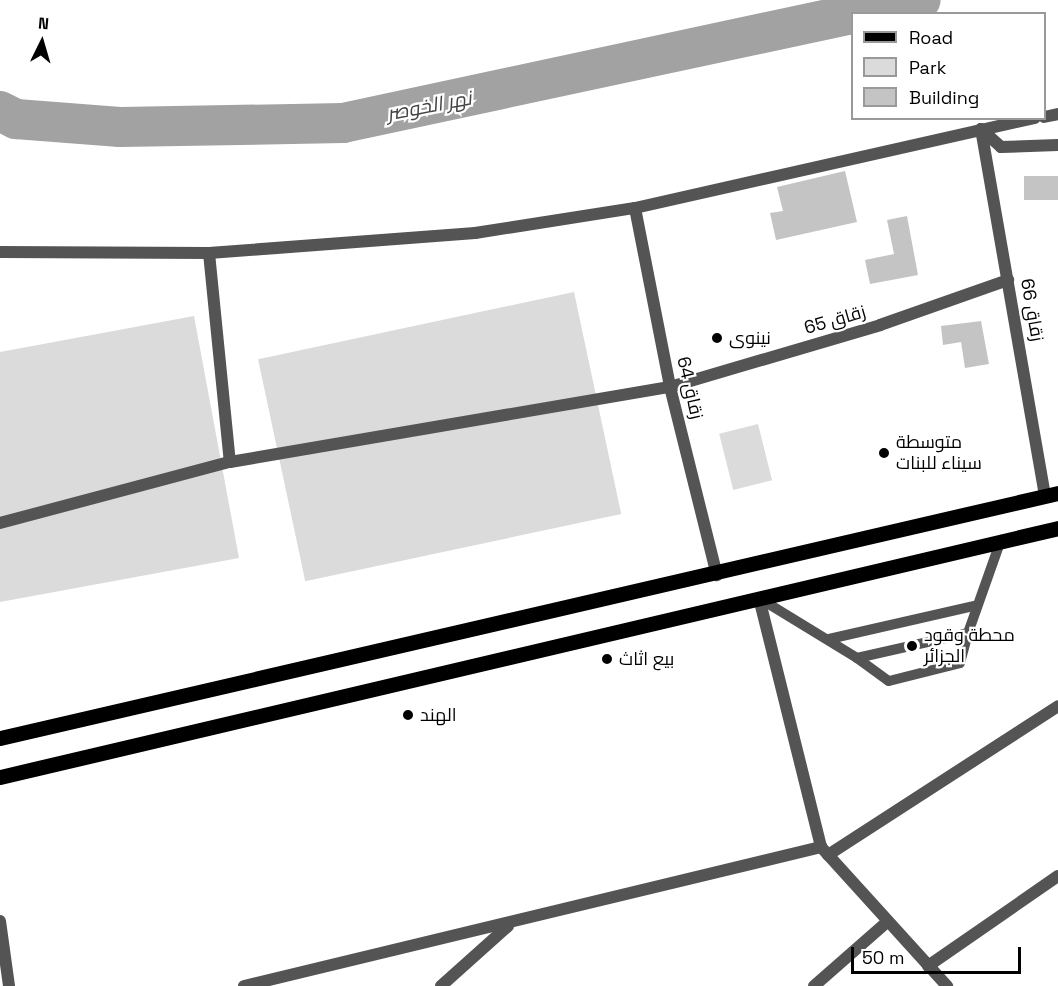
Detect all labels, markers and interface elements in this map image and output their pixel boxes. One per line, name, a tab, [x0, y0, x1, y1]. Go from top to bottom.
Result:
north arrow	[12, 12, 72, 72]
legend	[851, 12, 1046, 120]
text: N	[37, 13, 50, 34]
text: Road	[909, 26, 953, 49]
text: Park	[909, 56, 946, 79]
water label: نهر الخوصر	[385, 86, 473, 126]
text: Building	[909, 86, 979, 109]
street label: زقاق 66	[1016, 277, 1048, 343]
street label: زقاق 65	[802, 301, 868, 339]
place label: نينوى	[729, 327, 771, 349]
marker: نينوى	[710, 331, 724, 345]
street label: زقاق 64	[672, 355, 708, 421]
place label: متوسطة سيناء للبنات	[896, 432, 982, 474]
marker: متوسطة سيناء للبنات	[877, 446, 891, 460]
place label: محطة وقود الجزائر	[924, 625, 1015, 668]
marker: محطة وقود الجزائر	[905, 639, 919, 653]
place label: بيع اثاث	[619, 648, 674, 670]
marker: بيع اثاث	[600, 652, 614, 666]
place label: الهند	[420, 704, 457, 726]
marker: الهند	[401, 708, 415, 722]
scale bar	[854, 935, 1024, 973]
text: 50 m	[862, 946, 904, 969]

